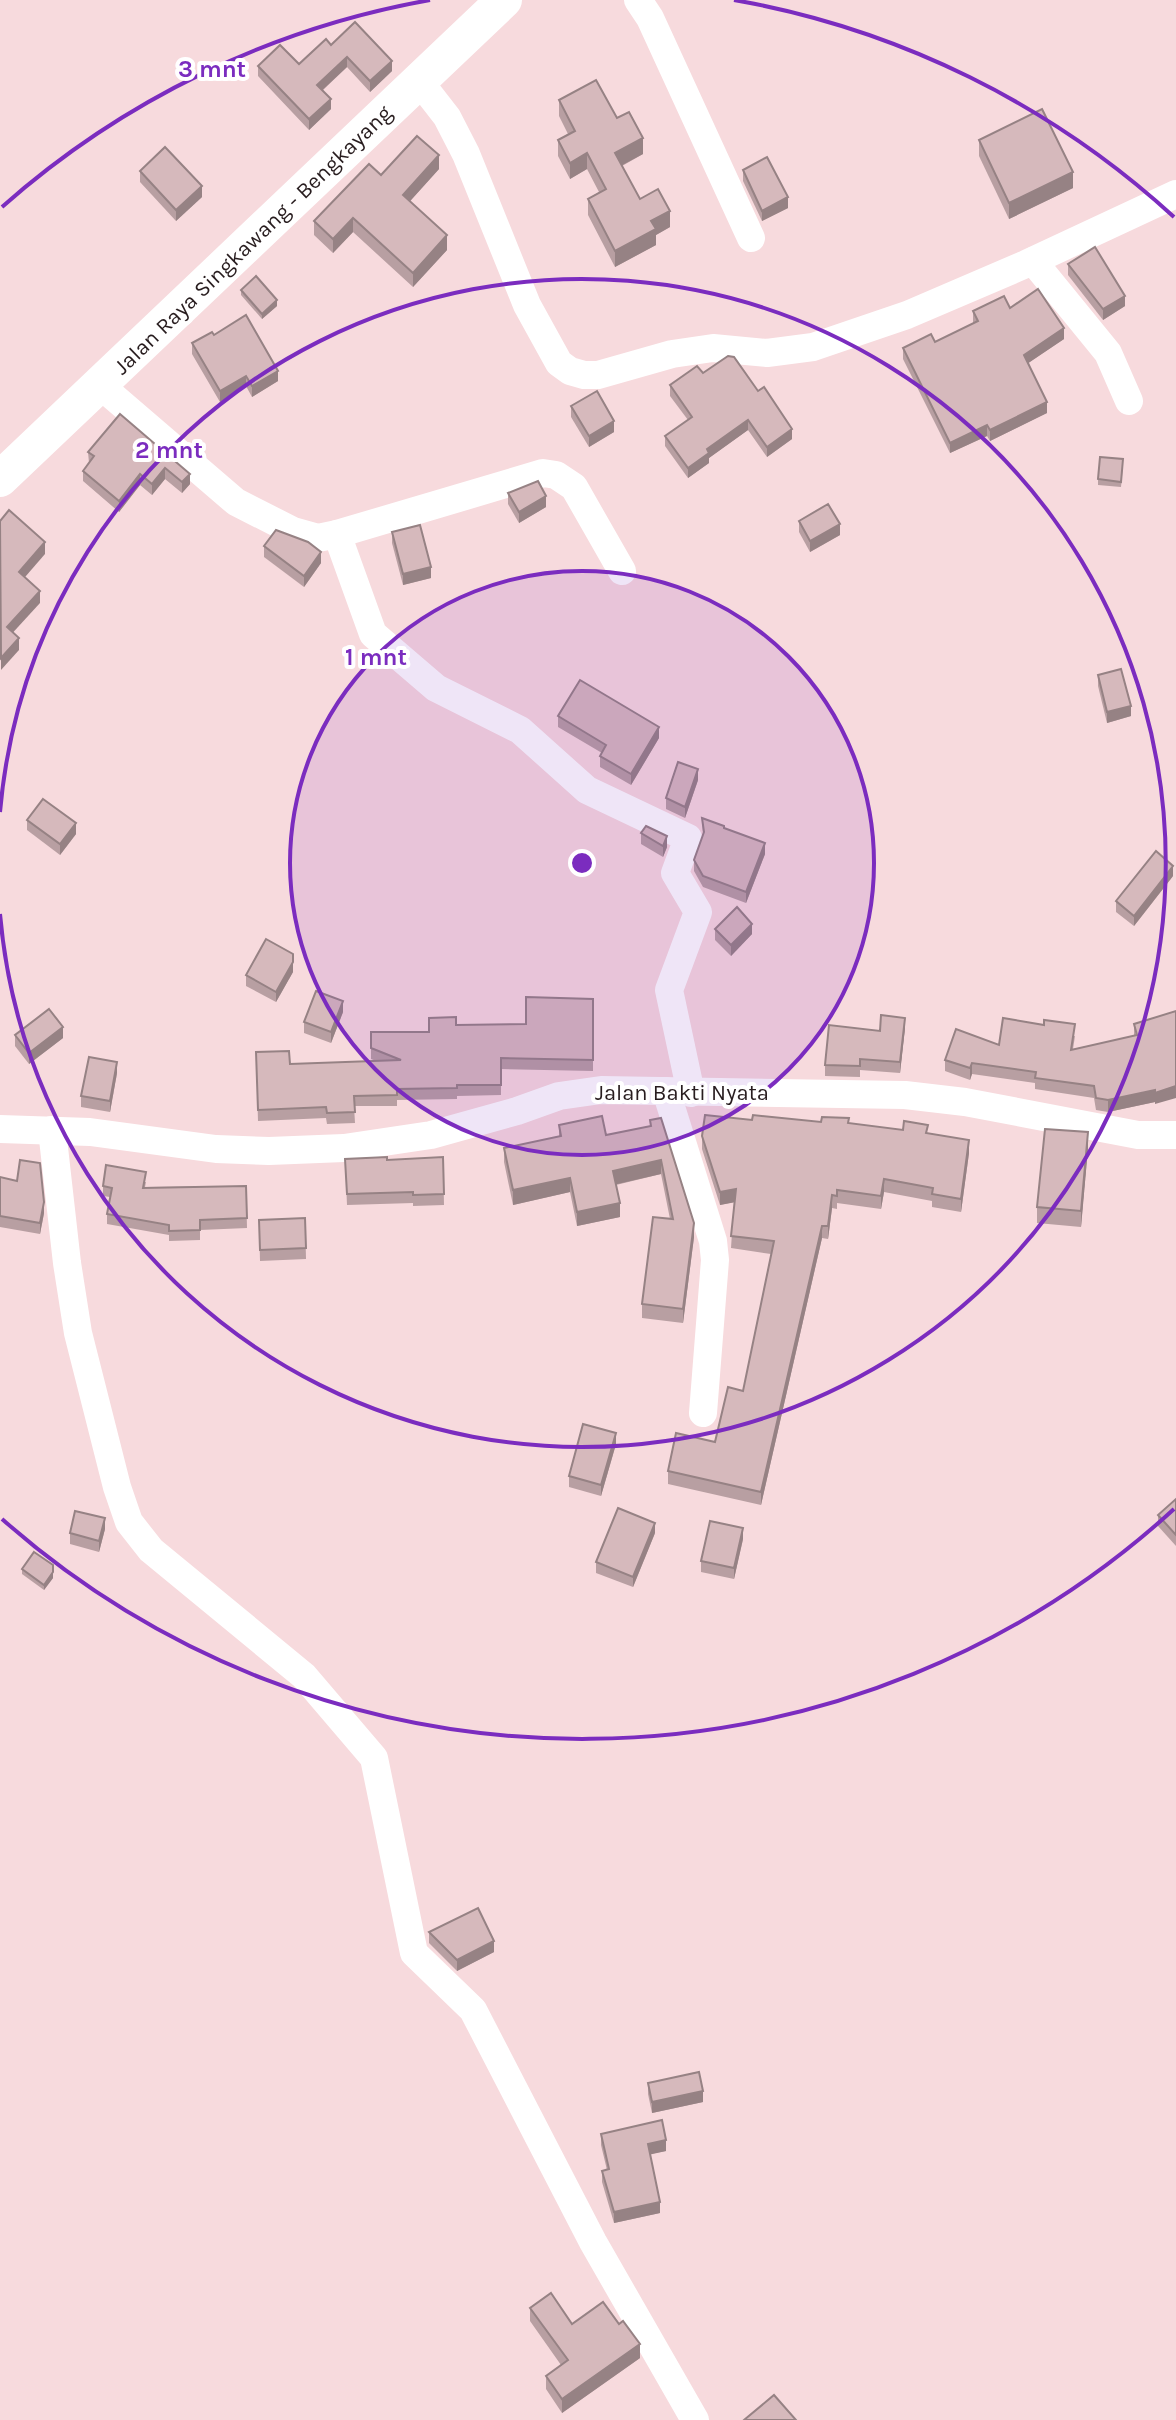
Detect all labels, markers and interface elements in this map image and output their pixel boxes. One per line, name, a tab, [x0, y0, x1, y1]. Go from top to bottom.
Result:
text: 3 mnt	[178, 55, 246, 83]
street label: Jalan Raya Singkawang - Bengkayang	[109, 100, 398, 380]
text: 2 mnt	[135, 436, 203, 464]
text: 1 mnt	[345, 643, 407, 671]
centre of rings	[568, 849, 596, 877]
street label: Jalan Bakti Nyata	[595, 1080, 769, 1106]

